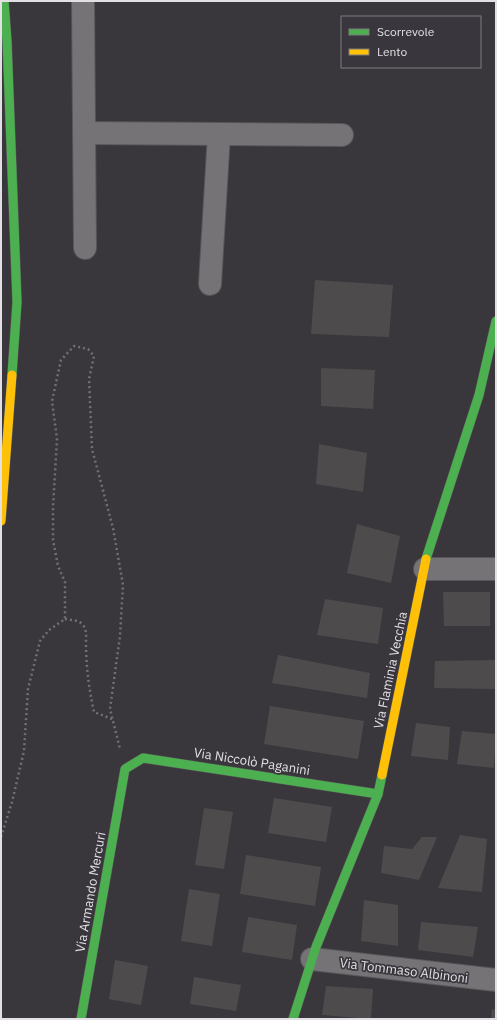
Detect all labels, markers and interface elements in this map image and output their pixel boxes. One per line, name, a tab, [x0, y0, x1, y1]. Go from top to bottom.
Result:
legend	[341, 16, 481, 68]
text: Scorrevole	[377, 24, 435, 39]
text: Lento	[377, 44, 407, 59]
street label: Via Flaminia Vecchia	[370, 610, 411, 730]
street label: Via Niccolò Paganini	[193, 744, 311, 779]
street label: Via Armando Mercuri	[72, 830, 109, 954]
street label: Via Tommaso Albinoni	[339, 954, 469, 987]

